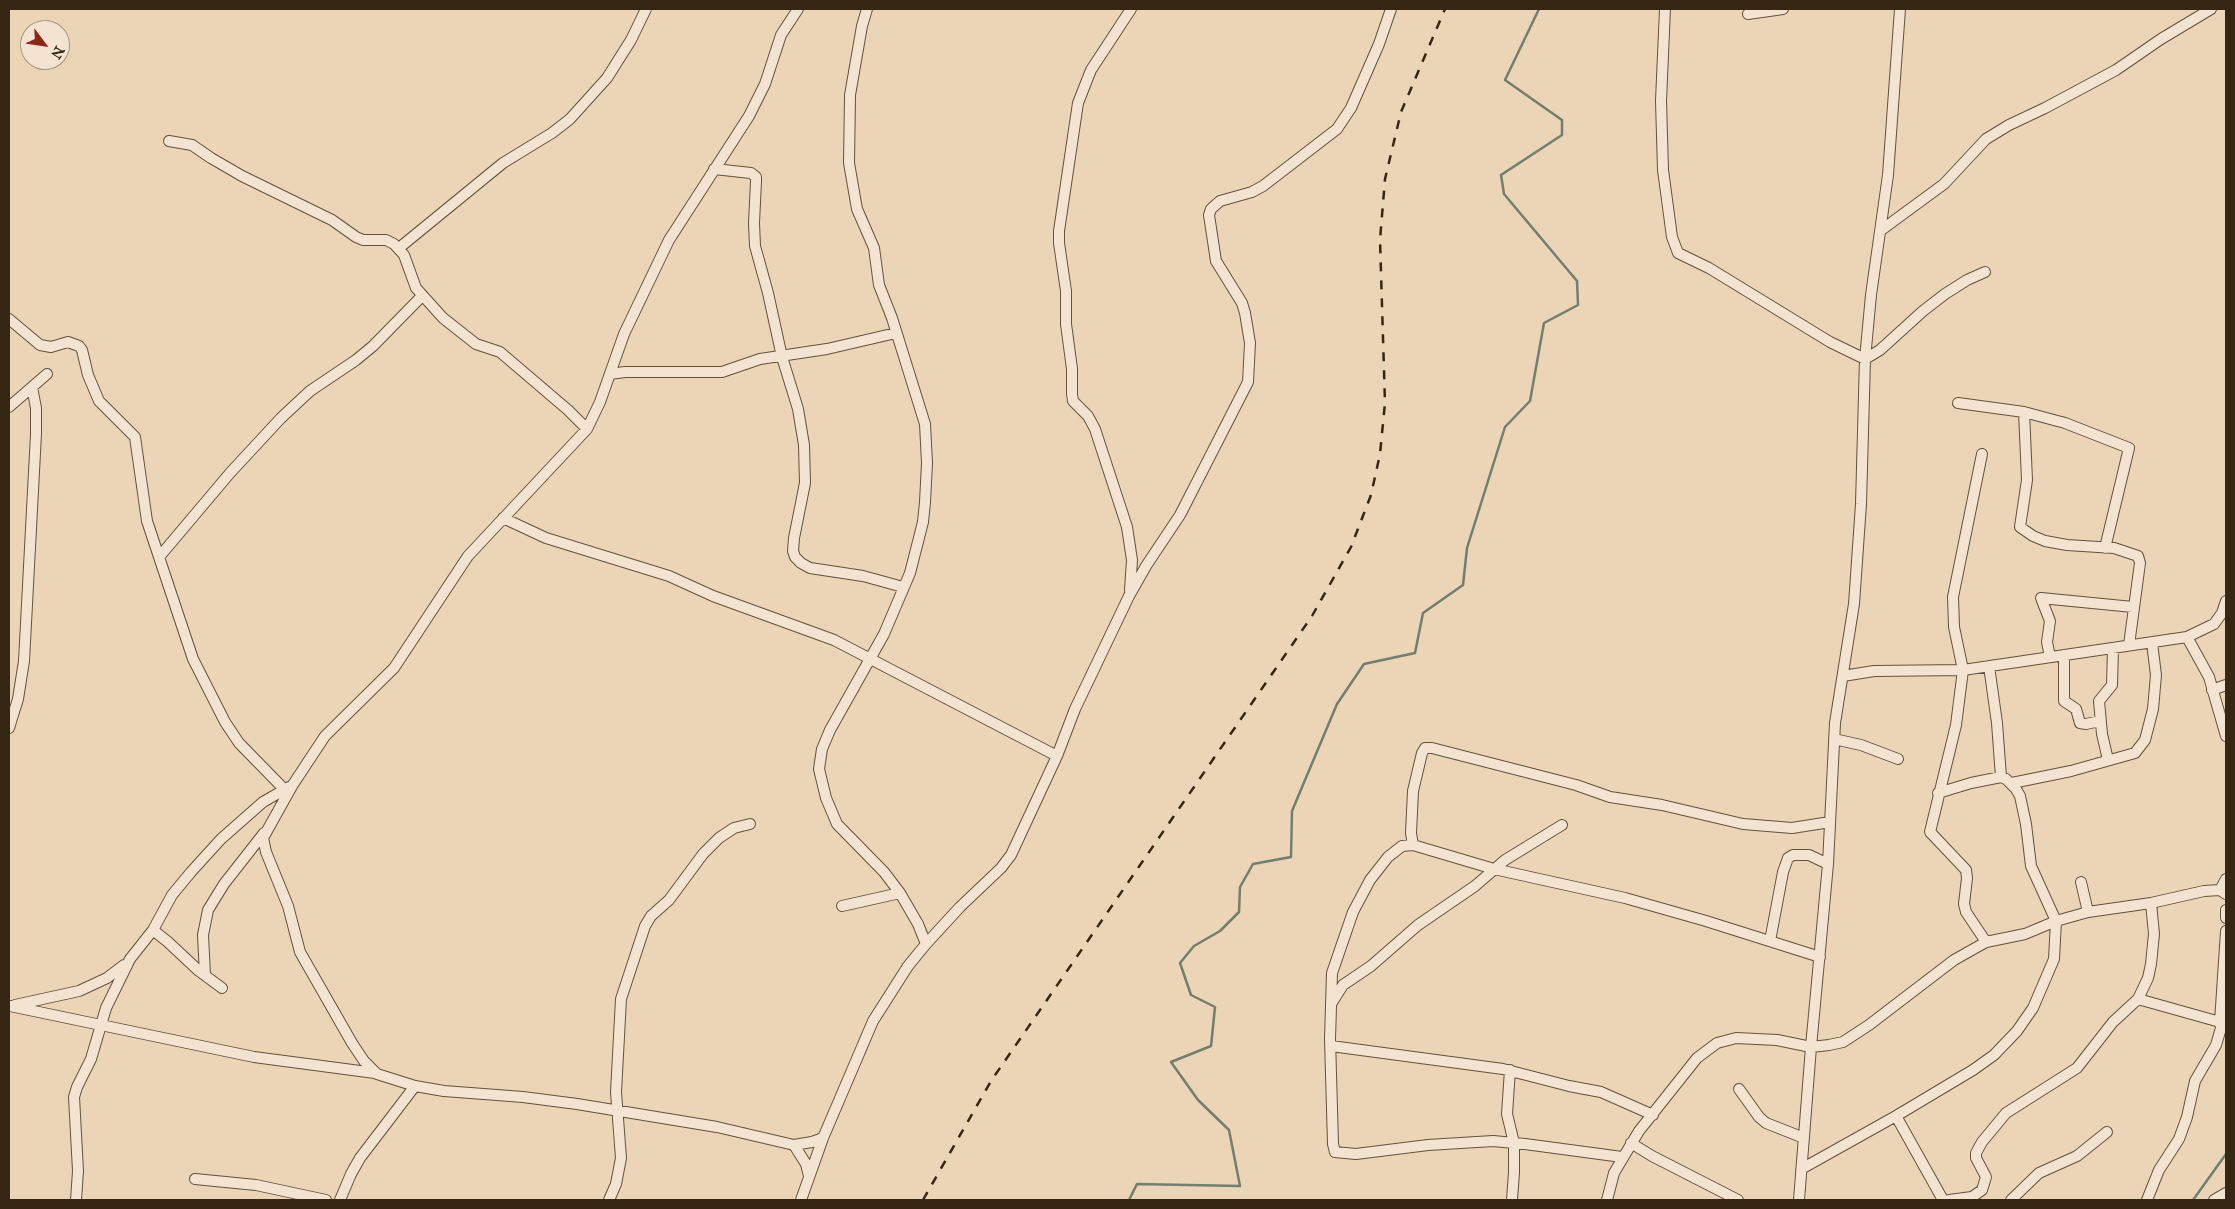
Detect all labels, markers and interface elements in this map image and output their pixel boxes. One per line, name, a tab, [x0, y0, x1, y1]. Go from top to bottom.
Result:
north arrow	[20, 20, 70, 70]
text: N	[47, 43, 68, 62]

